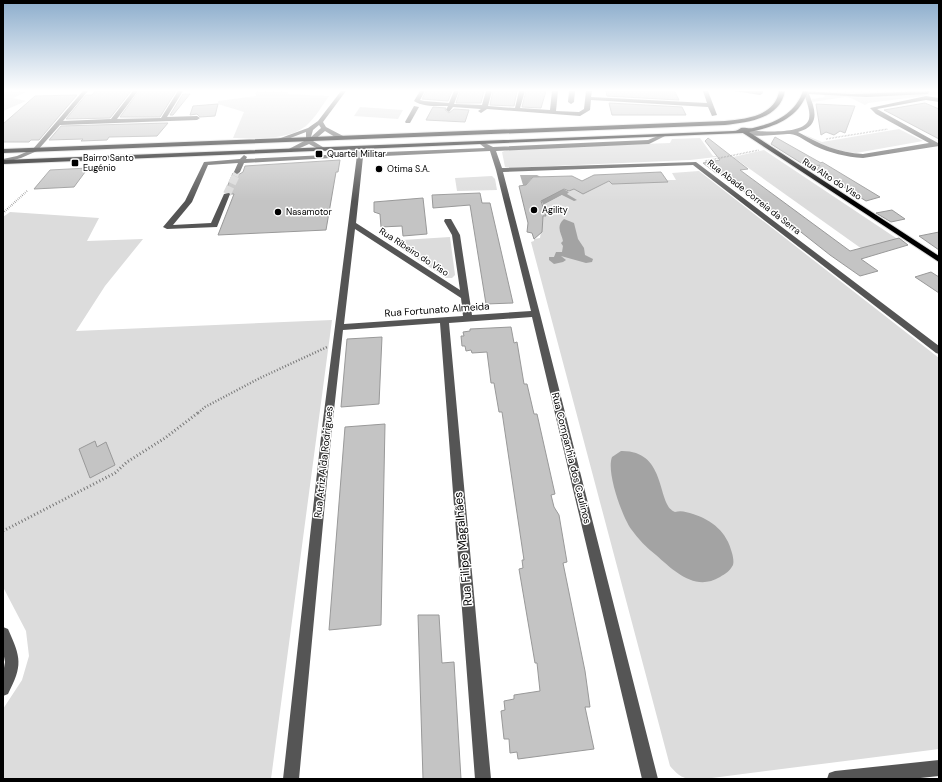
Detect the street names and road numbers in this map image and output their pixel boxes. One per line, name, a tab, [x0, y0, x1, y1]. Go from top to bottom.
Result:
street label: Rua Alto do Viso	[800, 155, 864, 203]
street label: Rua Abade Correia da Serra	[705, 157, 803, 237]
street label: Rua Ribeiro do Viso	[377, 225, 451, 279]
street label: Rua Fortunato Almeida	[384, 299, 490, 320]
street label: Rua Companhia dos Caulinos	[549, 391, 594, 525]
street label: Rua Atriz Alda Rodrigues	[311, 405, 336, 519]
street label: Rua Filipe Magalhães	[450, 491, 476, 607]

